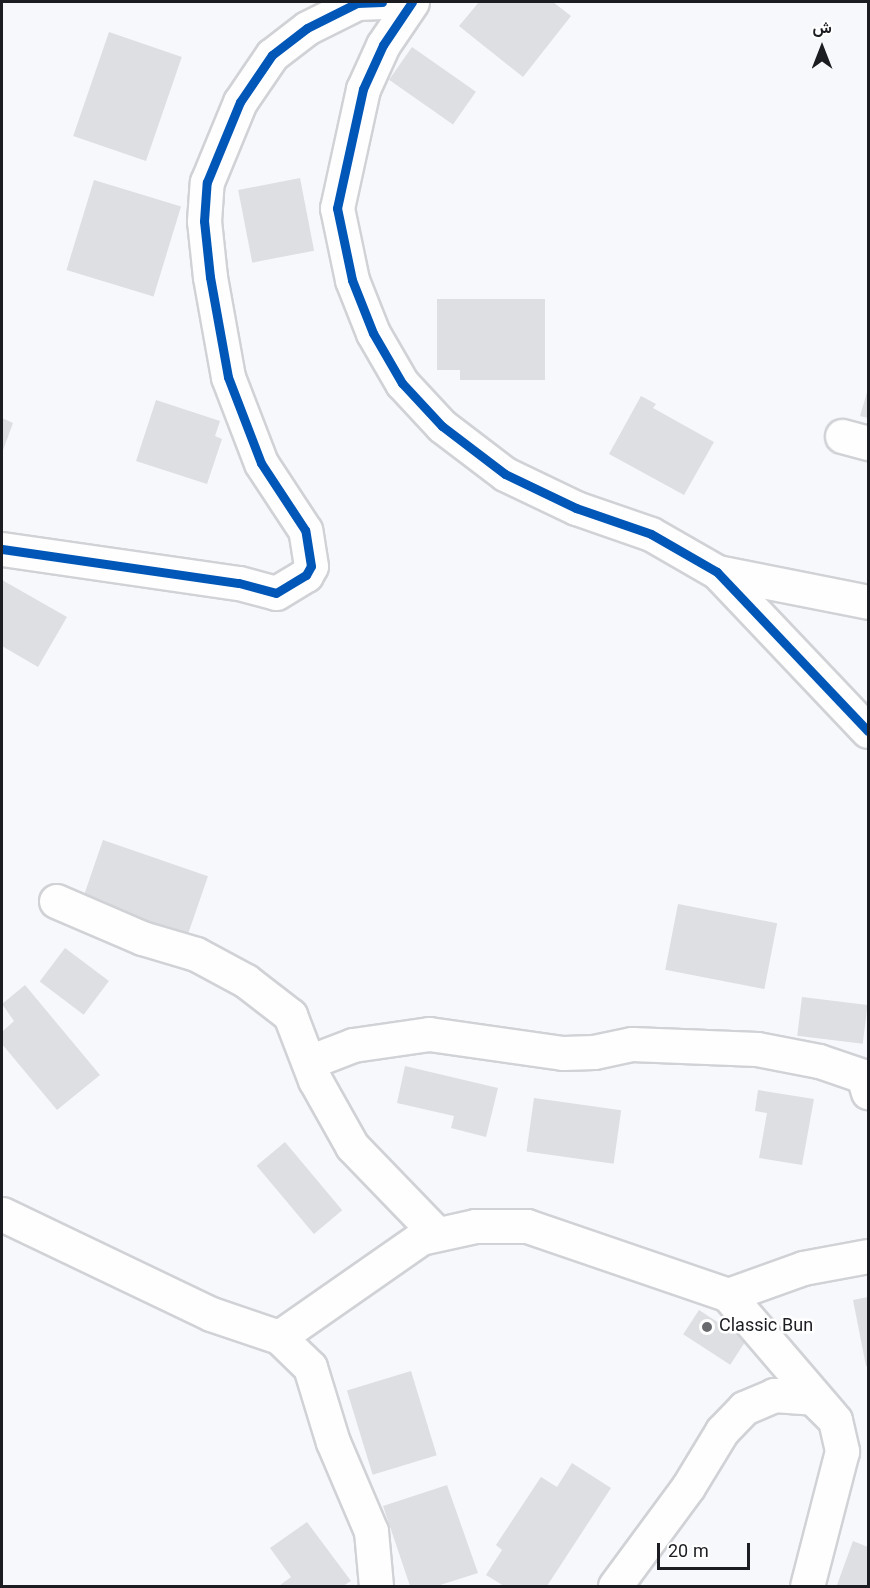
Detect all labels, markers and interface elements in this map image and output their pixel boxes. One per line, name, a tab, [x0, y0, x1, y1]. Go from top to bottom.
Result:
text: ش	[812, 17, 832, 42]
north arrow	[792, 18, 852, 78]
place label: Classic Bun	[719, 1316, 813, 1338]
marker: Classic Bun	[700, 1320, 714, 1334]
scale bar	[660, 1531, 753, 1569]
text: 20 m	[668, 1539, 709, 1567]

